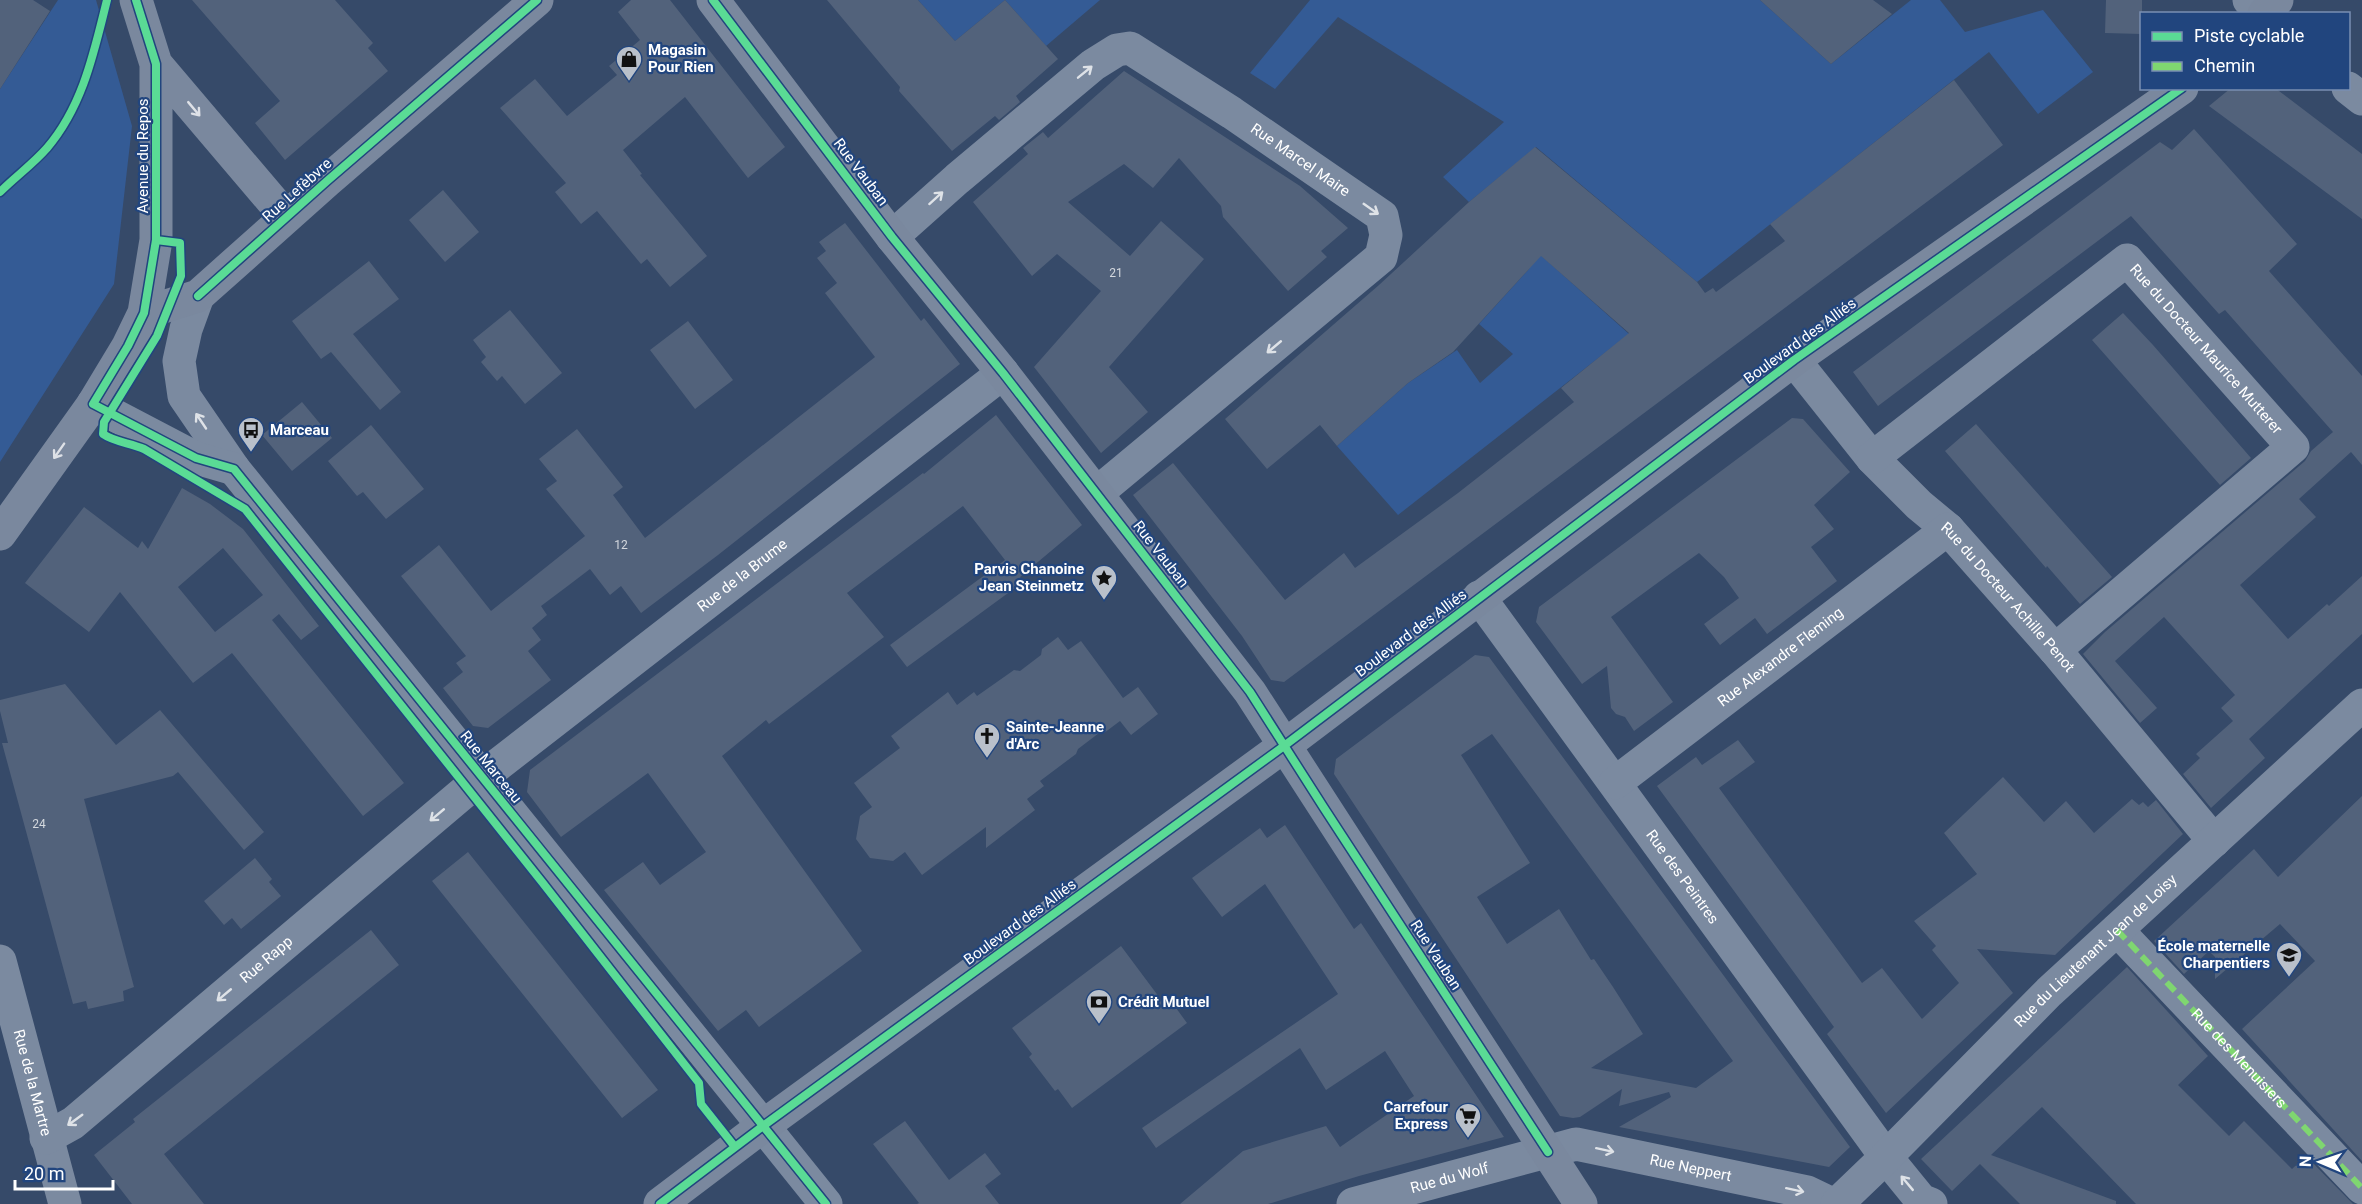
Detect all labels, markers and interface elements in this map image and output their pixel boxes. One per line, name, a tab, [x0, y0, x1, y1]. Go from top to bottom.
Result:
legend	[2140, 12, 2350, 90]
text: Piste cyclable	[2194, 25, 2304, 46]
place label: Magasin Pour Rien	[648, 41, 714, 76]
shop icon: Magasin Pour Rien	[614, 44, 644, 82]
text: Chemin	[2194, 55, 2255, 76]
one-way arrow	[1077, 65, 1093, 78]
street label: Avenue du Repos	[134, 98, 152, 214]
one-way arrow	[187, 101, 201, 116]
street label: Rue Marcel Maire	[1247, 120, 1354, 200]
street label: Rue Vauban	[830, 135, 892, 209]
street label: Rue Lefèbvre	[259, 154, 335, 226]
one-way arrow	[928, 191, 943, 205]
one-way arrow	[1363, 203, 1379, 215]
street label: Rue du Docteur Maurice Mutterer	[2126, 260, 2286, 438]
house number: 21	[1109, 266, 1123, 280]
street label: Boulevard des Alliés	[1740, 294, 1860, 388]
one-way arrow	[1266, 340, 1282, 353]
one-way arrow	[195, 413, 207, 430]
bus stop icon: Marceau	[236, 415, 266, 453]
place label: Marceau	[270, 421, 329, 439]
one-way arrow	[53, 443, 65, 459]
street label: Rue Vauban	[1129, 517, 1193, 591]
street label: Rue du Docteur Achille Penot	[1937, 518, 2079, 676]
street label: Rue de la Brume	[694, 535, 791, 616]
house number: 12	[614, 538, 628, 552]
place label: Parvis Chanoine Jean Steinmetz	[974, 560, 1084, 595]
place icon: Parvis Chanoine Jean Steinmetz	[1089, 563, 1119, 601]
street label: Boulevard des Alliés	[1352, 585, 1470, 681]
street label: Rue Alexandre Fleming	[1714, 603, 1847, 710]
place label: Sainte-Jeanne d'Arc	[1006, 718, 1104, 753]
church icon: Sainte-Jeanne d'Arc	[972, 721, 1002, 759]
street label: Rue Marceau	[456, 727, 526, 807]
one-way arrow	[430, 808, 445, 822]
house number: 24	[32, 817, 46, 831]
street label: Rue des Peintres	[1642, 826, 1723, 927]
street label: Rue du Lieutenant Jean de Loisy	[2010, 870, 2180, 1031]
street label: Boulevard des Alliés	[960, 875, 1080, 969]
street label: Rue Vauban	[1407, 917, 1465, 993]
street label: Rue Rapp	[236, 932, 296, 987]
place label: École maternelle Charpentiers	[2157, 937, 2270, 972]
school or university icon: École maternelle Charpentiers	[2274, 940, 2304, 978]
bank icon: Crédit Mutuel	[1084, 987, 1114, 1025]
one-way arrow	[217, 988, 232, 1002]
place label: Crédit Mutuel	[1118, 993, 1210, 1011]
street label: Rue des Menuisiers	[2187, 1005, 2290, 1112]
street label: Rue de la Martre	[10, 1027, 55, 1138]
place label: Carrefour Express	[1383, 1098, 1448, 1133]
supermarket icon: Carrefour Express	[1453, 1101, 1483, 1139]
one-way arrow	[67, 1114, 83, 1126]
north arrow	[2290, 1132, 2350, 1192]
one-way arrow	[1595, 1144, 1614, 1156]
street label: Rue Neppert	[1648, 1151, 1733, 1185]
scale bar	[15, 1153, 112, 1191]
text: N	[2296, 1156, 2315, 1167]
street label: Rue du Wolf	[1408, 1159, 1491, 1197]
text: 20 m	[24, 1163, 64, 1184]
one-way arrow	[1901, 1175, 1914, 1191]
one-way arrow	[1785, 1185, 1805, 1196]

